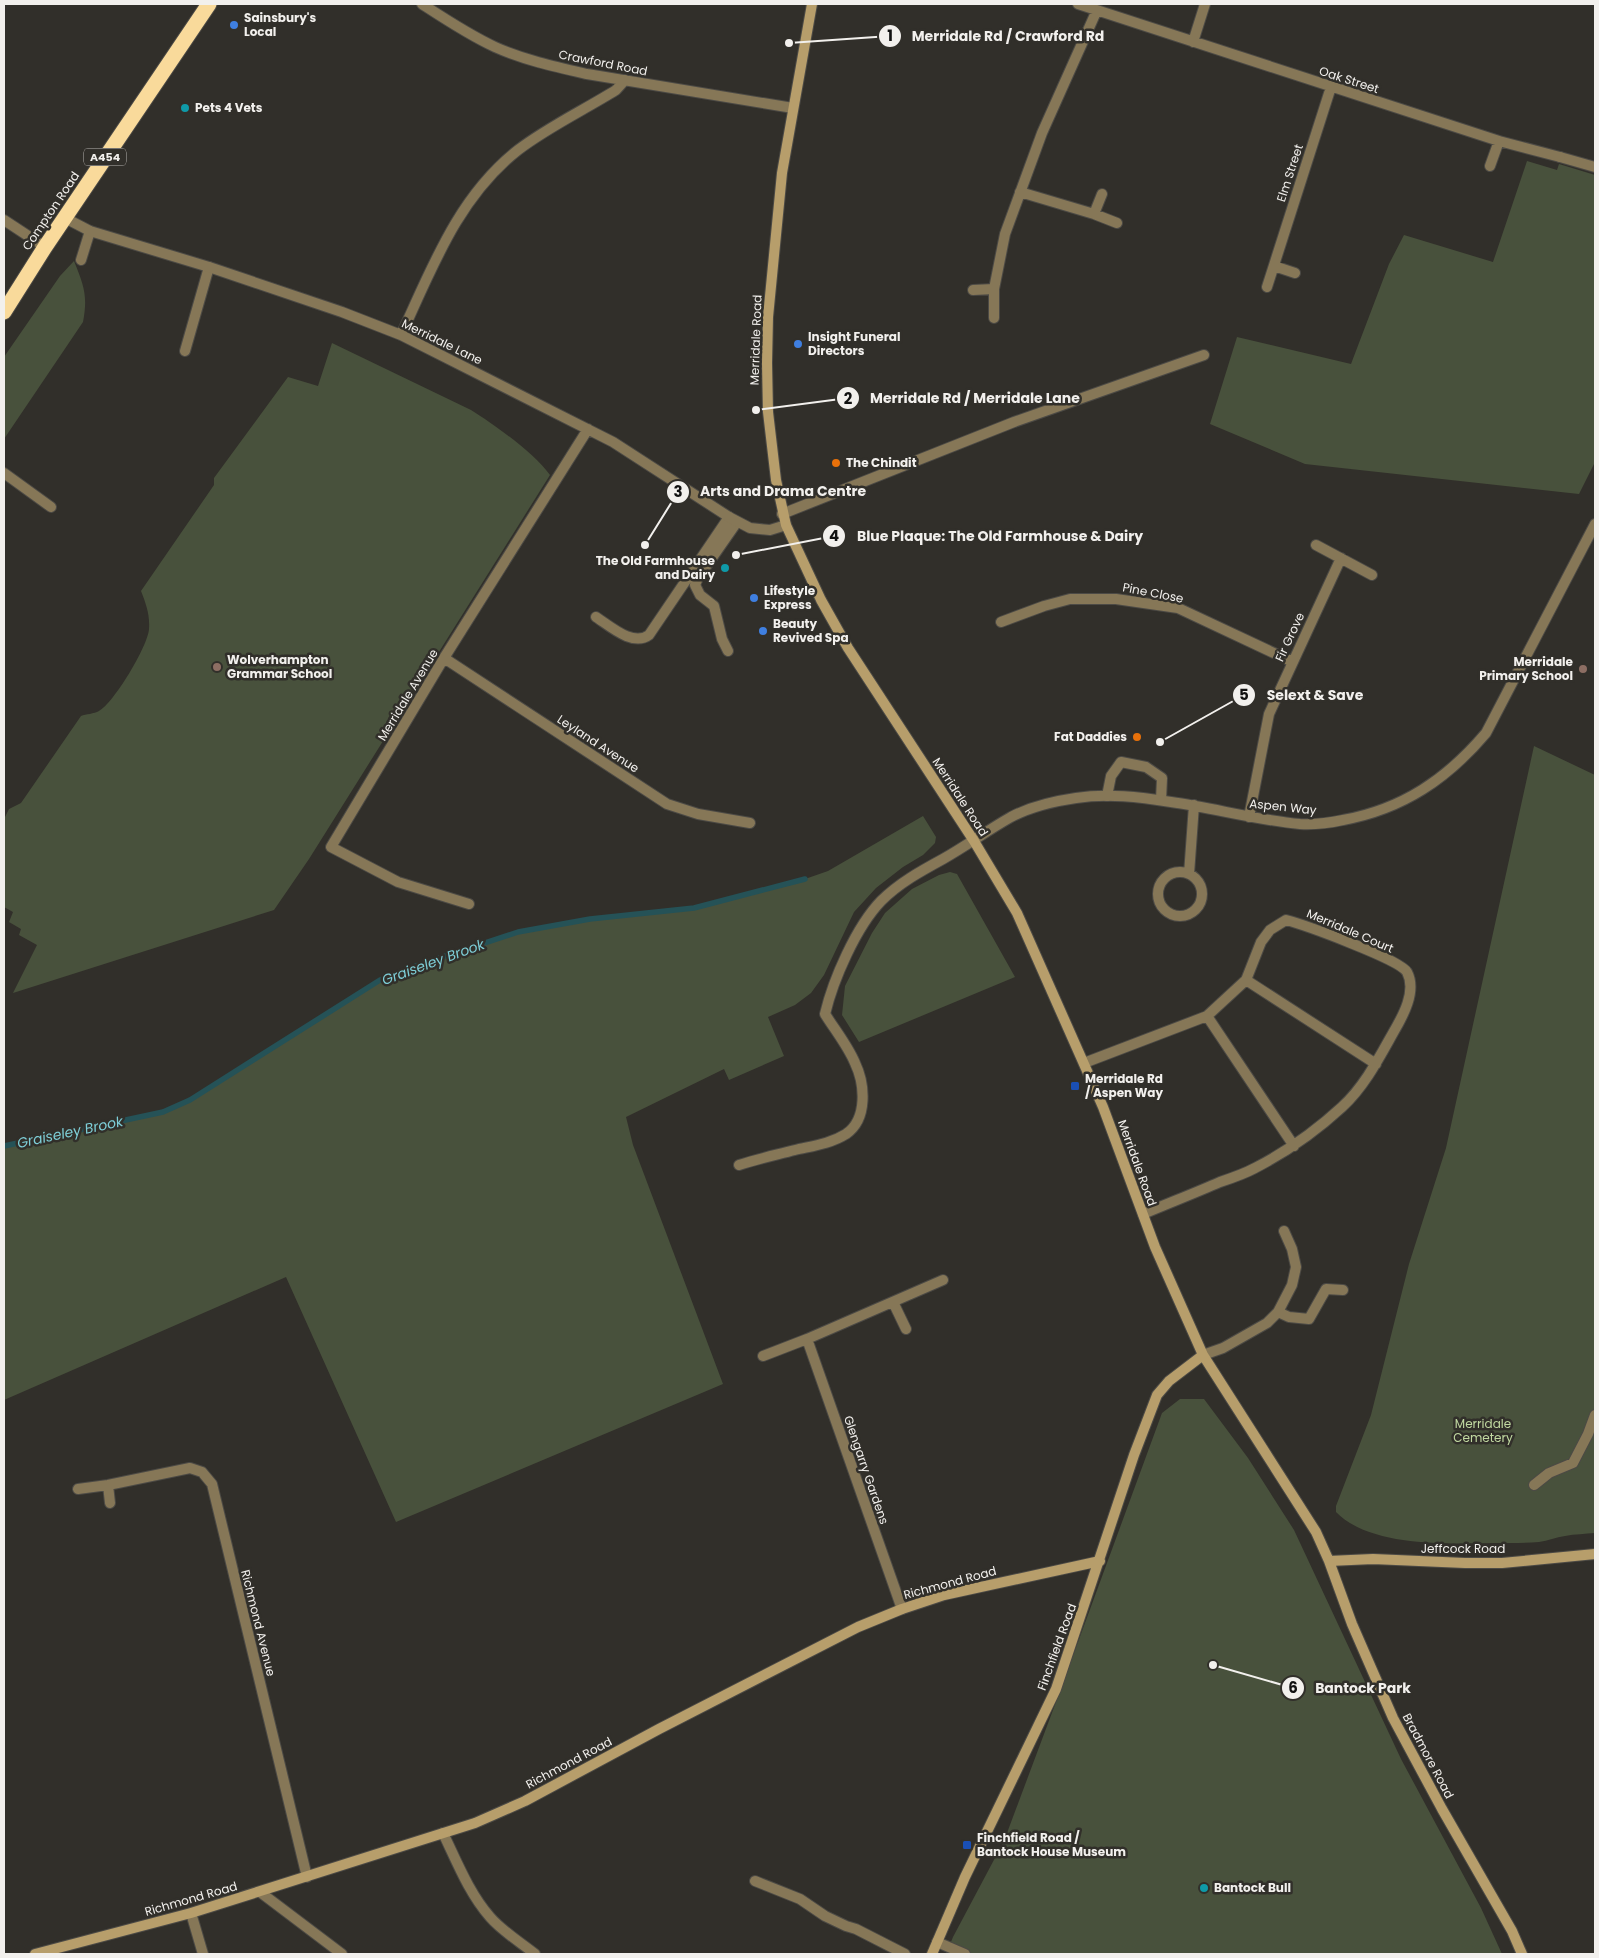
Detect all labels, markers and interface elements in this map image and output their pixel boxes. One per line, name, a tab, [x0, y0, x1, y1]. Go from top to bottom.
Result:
place label: Sainsbury's Local	[244, 9, 316, 40]
marker: Sainsbury's Local	[228, 19, 240, 31]
callout: Merridale Rd / Crawford Rd	[877, 21, 1115, 50]
text: 1	[887, 25, 893, 46]
text: Merridale Rd / Crawford Rd	[912, 26, 1104, 46]
street label: Crawford Road	[557, 46, 649, 79]
street label: Oak Street	[1317, 62, 1381, 97]
place label: Pets 4 Vets	[195, 99, 263, 116]
marker: Pets 4 Vets	[179, 102, 191, 114]
street label: Elm Street	[1272, 142, 1307, 204]
road number: A454	[84, 148, 126, 166]
street label: Compton Road	[18, 168, 83, 253]
street label: Merridale Road	[745, 294, 766, 386]
street label: Merridale Lane	[399, 315, 485, 368]
place label: Insight Funeral Directors	[808, 328, 900, 359]
marker: Insight Funeral Directors	[792, 338, 804, 350]
callout: Merridale Rd / Merridale Lane	[835, 384, 1090, 413]
text: 2	[844, 388, 853, 409]
text: Merridale Rd / Merridale Lane	[870, 388, 1080, 408]
place label: The Chindit	[846, 454, 917, 471]
marker: The Chindit	[830, 457, 842, 469]
callout: Arts and Drama Centre	[665, 477, 876, 506]
text: 3	[673, 481, 683, 502]
text: Arts and Drama Centre	[700, 481, 866, 501]
callout: Blue Plaque: The Old Farmhouse & Dairy	[822, 521, 1153, 550]
text: 4	[829, 525, 839, 546]
text: Blue Plaque: The Old Farmhouse & Dairy	[857, 526, 1143, 546]
place label: The Old Farmhouse and Dairy	[596, 552, 716, 583]
marker: The Old Farmhouse and Dairy	[719, 562, 731, 574]
street label: Pine Close	[1121, 578, 1185, 607]
place label: Lifestyle Express	[764, 582, 816, 613]
marker: Lifestyle Express	[748, 592, 760, 604]
street label: Fir Grove	[1271, 609, 1308, 664]
place label: Beauty Revived Spa	[773, 615, 849, 646]
marker: Beauty Revived Spa	[757, 625, 769, 637]
street label: Merridale Avenue	[373, 646, 442, 744]
place label: Wolverhampton Grammar School	[227, 651, 332, 682]
place label: Merridale Primary School	[1479, 653, 1574, 684]
marker: Wolverhampton Grammar School	[211, 661, 223, 673]
marker: Merridale Primary School	[1577, 663, 1589, 675]
callout: Selext & Save	[1232, 680, 1373, 709]
text: 5	[1239, 684, 1249, 705]
text: Selext & Save	[1267, 685, 1364, 705]
street label: Leyland Avenue	[554, 711, 643, 776]
place label: Fat Daddies	[1054, 728, 1127, 745]
marker: Fat Daddies	[1131, 731, 1143, 743]
street label: Merridale Road	[929, 754, 992, 839]
street label: Aspen Way	[1249, 795, 1318, 819]
street label: Merridale Court	[1304, 905, 1396, 957]
water label: Graiseley Brook	[379, 934, 488, 990]
place label: Merridale Rd / Aspen Way	[1085, 1070, 1163, 1101]
marker: Merridale Rd / Aspen Way	[1069, 1080, 1081, 1092]
water label: Graiseley Brook	[15, 1111, 126, 1153]
street label: Merridale Road	[1114, 1117, 1161, 1208]
street label: Glengarry Gardens	[840, 1413, 893, 1526]
park label: Merridale Cemetery	[1453, 1415, 1513, 1446]
street label: Jeffcock Road	[1421, 1540, 1505, 1557]
street label: Richmond Road	[902, 1562, 998, 1603]
street label: Richmond Avenue	[237, 1568, 280, 1678]
street label: Finchfield Road	[1033, 1601, 1080, 1693]
callout: Bantock Park	[1280, 1673, 1421, 1702]
text: 6	[1288, 1677, 1298, 1698]
text: Bantock Park	[1315, 1678, 1411, 1698]
street label: Bradmore Road	[1399, 1710, 1458, 1801]
street label: Richmond Road	[523, 1733, 615, 1792]
place label: Finchfield Road / Bantock House Museum	[977, 1829, 1126, 1860]
marker: Finchfield Road / Bantock House Museum	[961, 1839, 973, 1851]
street label: Richmond Road	[143, 1877, 239, 1920]
place label: Bantock Bull	[1214, 1879, 1291, 1896]
marker: Bantock Bull	[1198, 1882, 1210, 1894]

